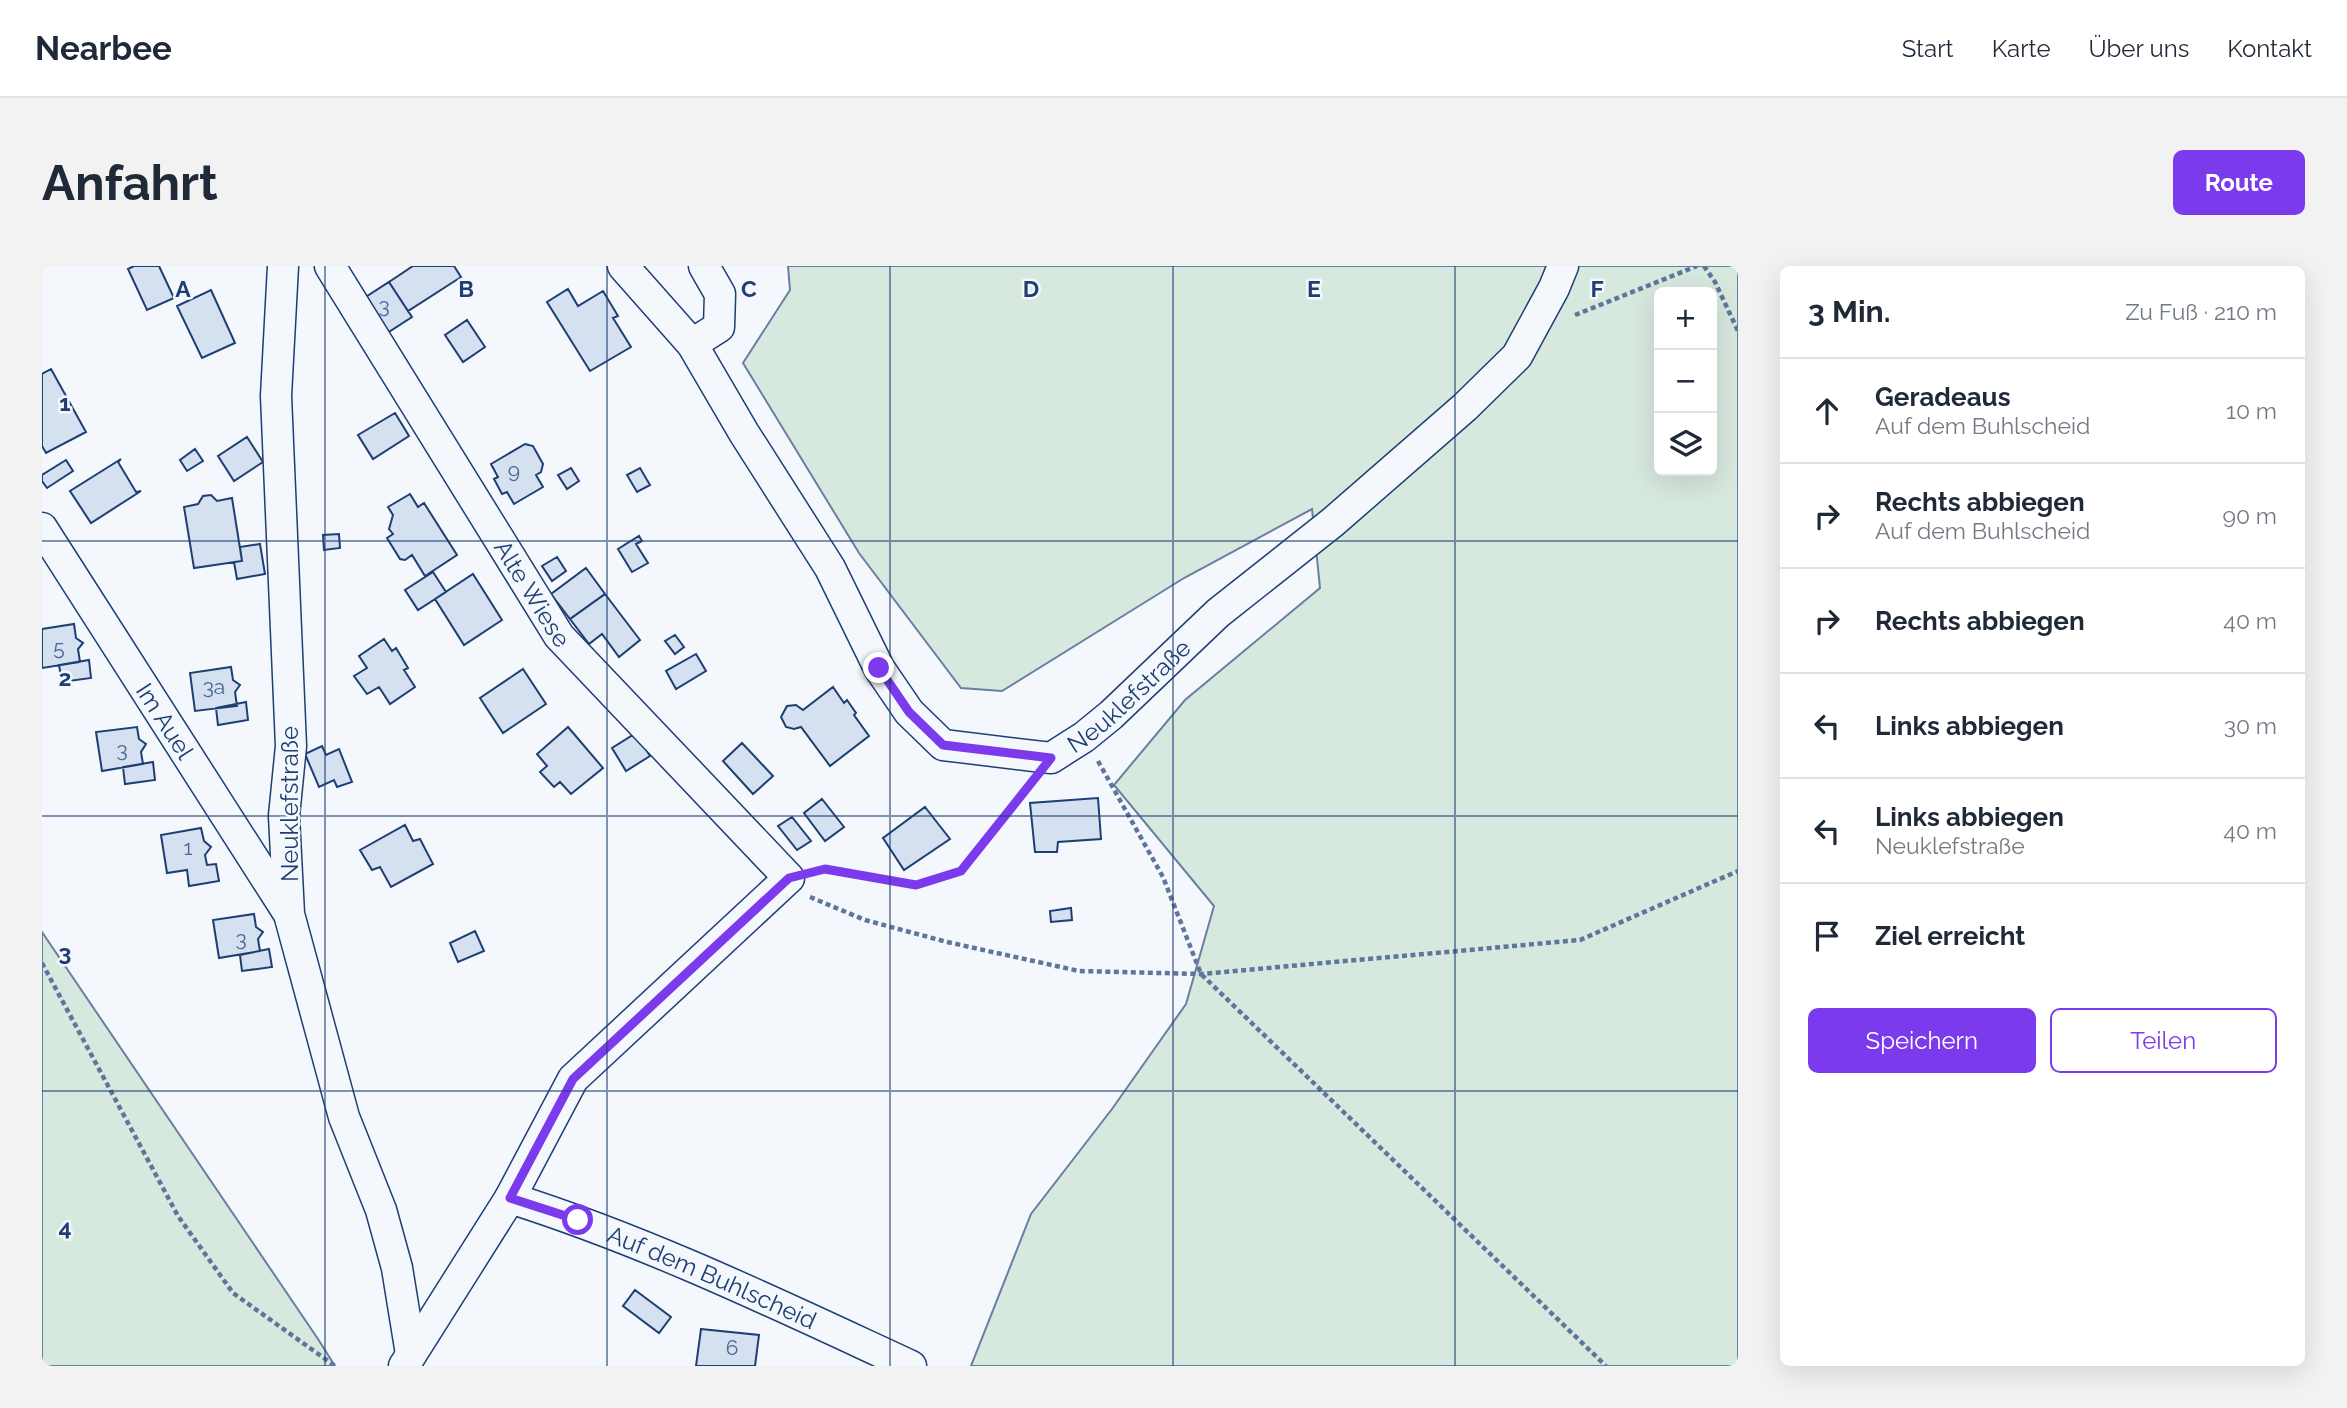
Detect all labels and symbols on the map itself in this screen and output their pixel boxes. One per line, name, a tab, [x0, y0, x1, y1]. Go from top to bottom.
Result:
text: A	[175, 275, 191, 302]
text: B	[458, 275, 474, 302]
text: C	[741, 275, 757, 302]
text: D	[1023, 275, 1039, 302]
text: E	[1307, 275, 1321, 302]
text: F	[1590, 275, 1604, 302]
house number: 3	[378, 293, 390, 318]
text: 1	[59, 389, 71, 416]
house number: 9	[508, 458, 520, 483]
street label: Alte Wiese	[489, 535, 576, 653]
street label: Neuklefstraße	[1062, 633, 1196, 759]
house number: 5	[53, 635, 65, 660]
route end	[863, 652, 894, 683]
text: 2	[59, 664, 71, 691]
house number: 3a	[203, 674, 225, 699]
street label: Im Auel	[130, 678, 201, 765]
street label: Neuklefstraße	[275, 726, 304, 882]
house number: 3	[116, 737, 128, 762]
house number: 1	[184, 835, 193, 860]
house number: 3	[235, 926, 247, 951]
text: 3	[59, 939, 71, 966]
route start	[562, 1204, 593, 1235]
text: 4	[58, 1214, 72, 1241]
street label: Auf dem Buhlscheid	[603, 1219, 821, 1335]
house number: 6	[726, 1335, 738, 1360]

